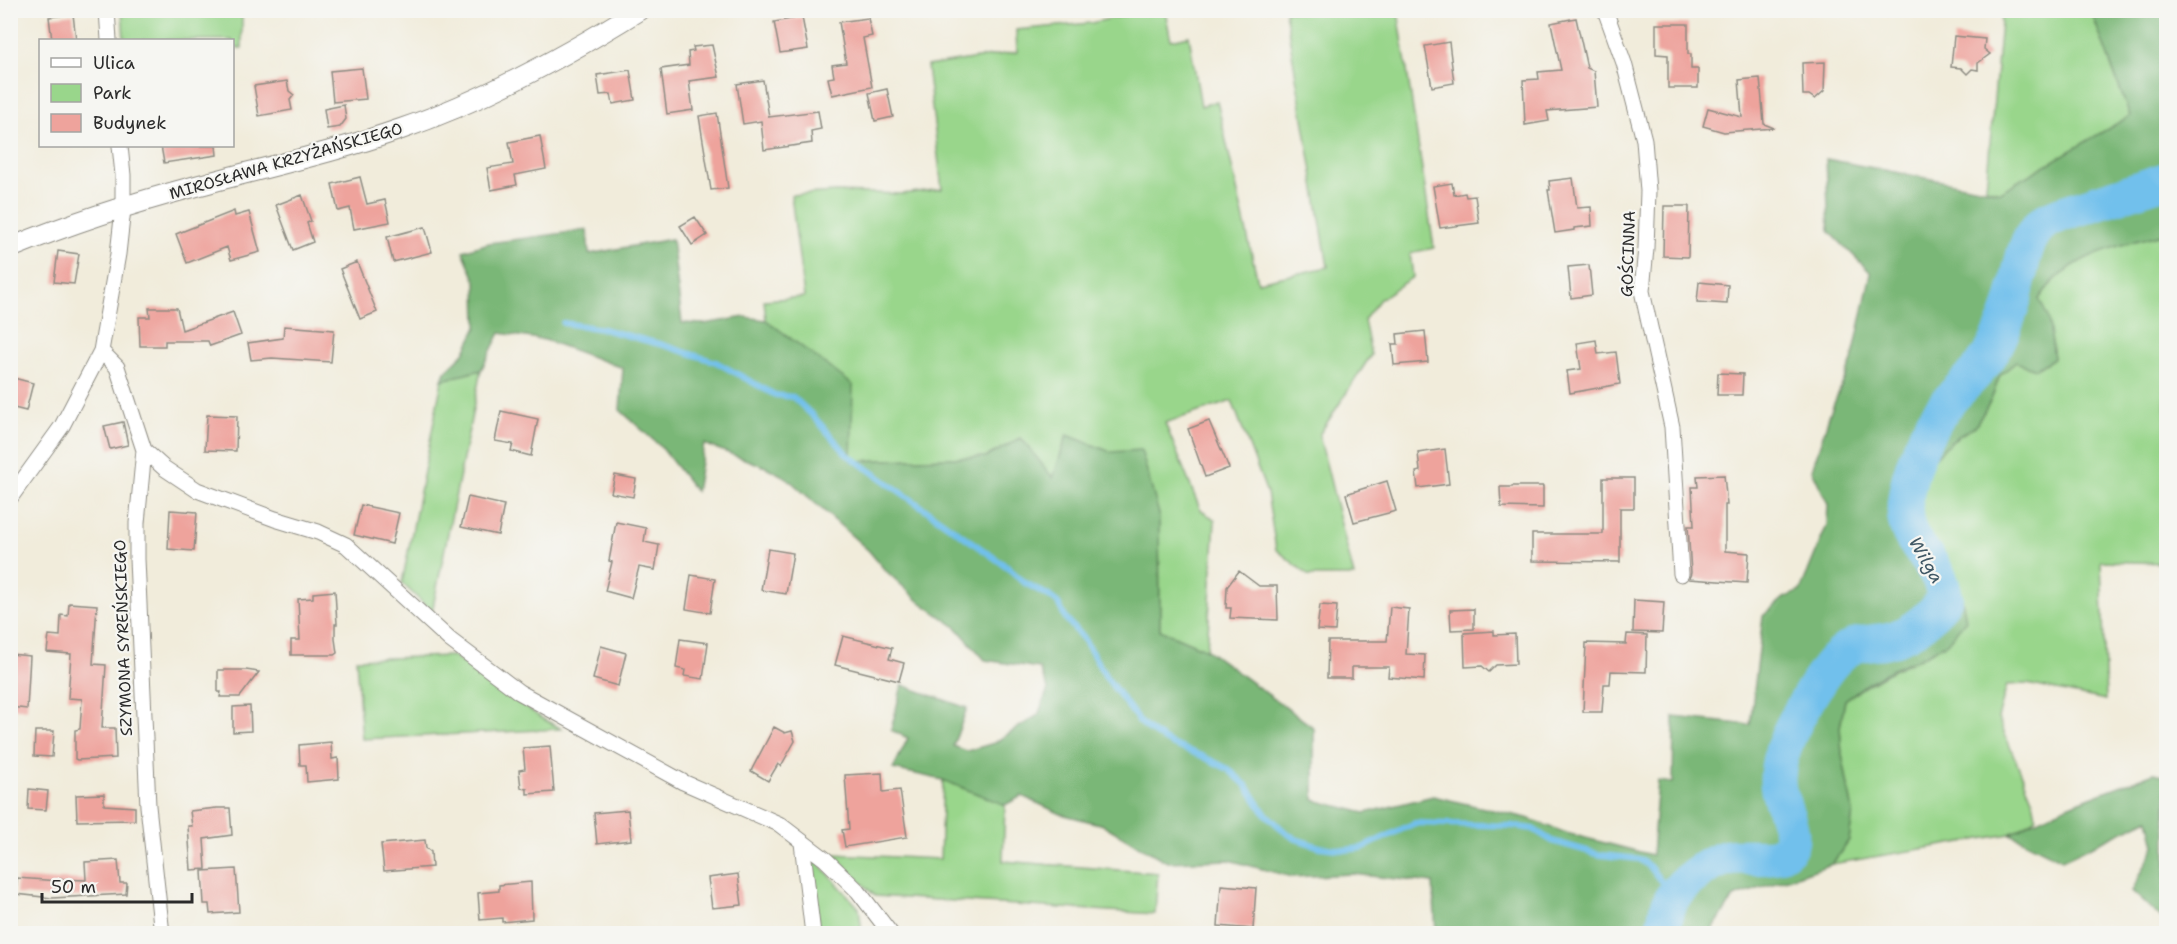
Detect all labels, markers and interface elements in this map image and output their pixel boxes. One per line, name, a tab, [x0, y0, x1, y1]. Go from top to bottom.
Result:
legend	[39, 39, 234, 147]
text: Ulica	[93, 51, 135, 75]
text: Park	[93, 81, 132, 105]
text: Budynek	[93, 111, 167, 135]
street label: MIROSŁAWA KRZYŻAŃSKIEGO	[167, 118, 405, 204]
street label: GOŚCINNA	[1616, 210, 1640, 298]
water label: Wilga	[1903, 532, 1949, 588]
street label: SZYMONA SYREŃSKIEGO	[109, 539, 137, 737]
scale bar	[42, 866, 192, 904]
text: 50 m	[51, 875, 96, 899]

